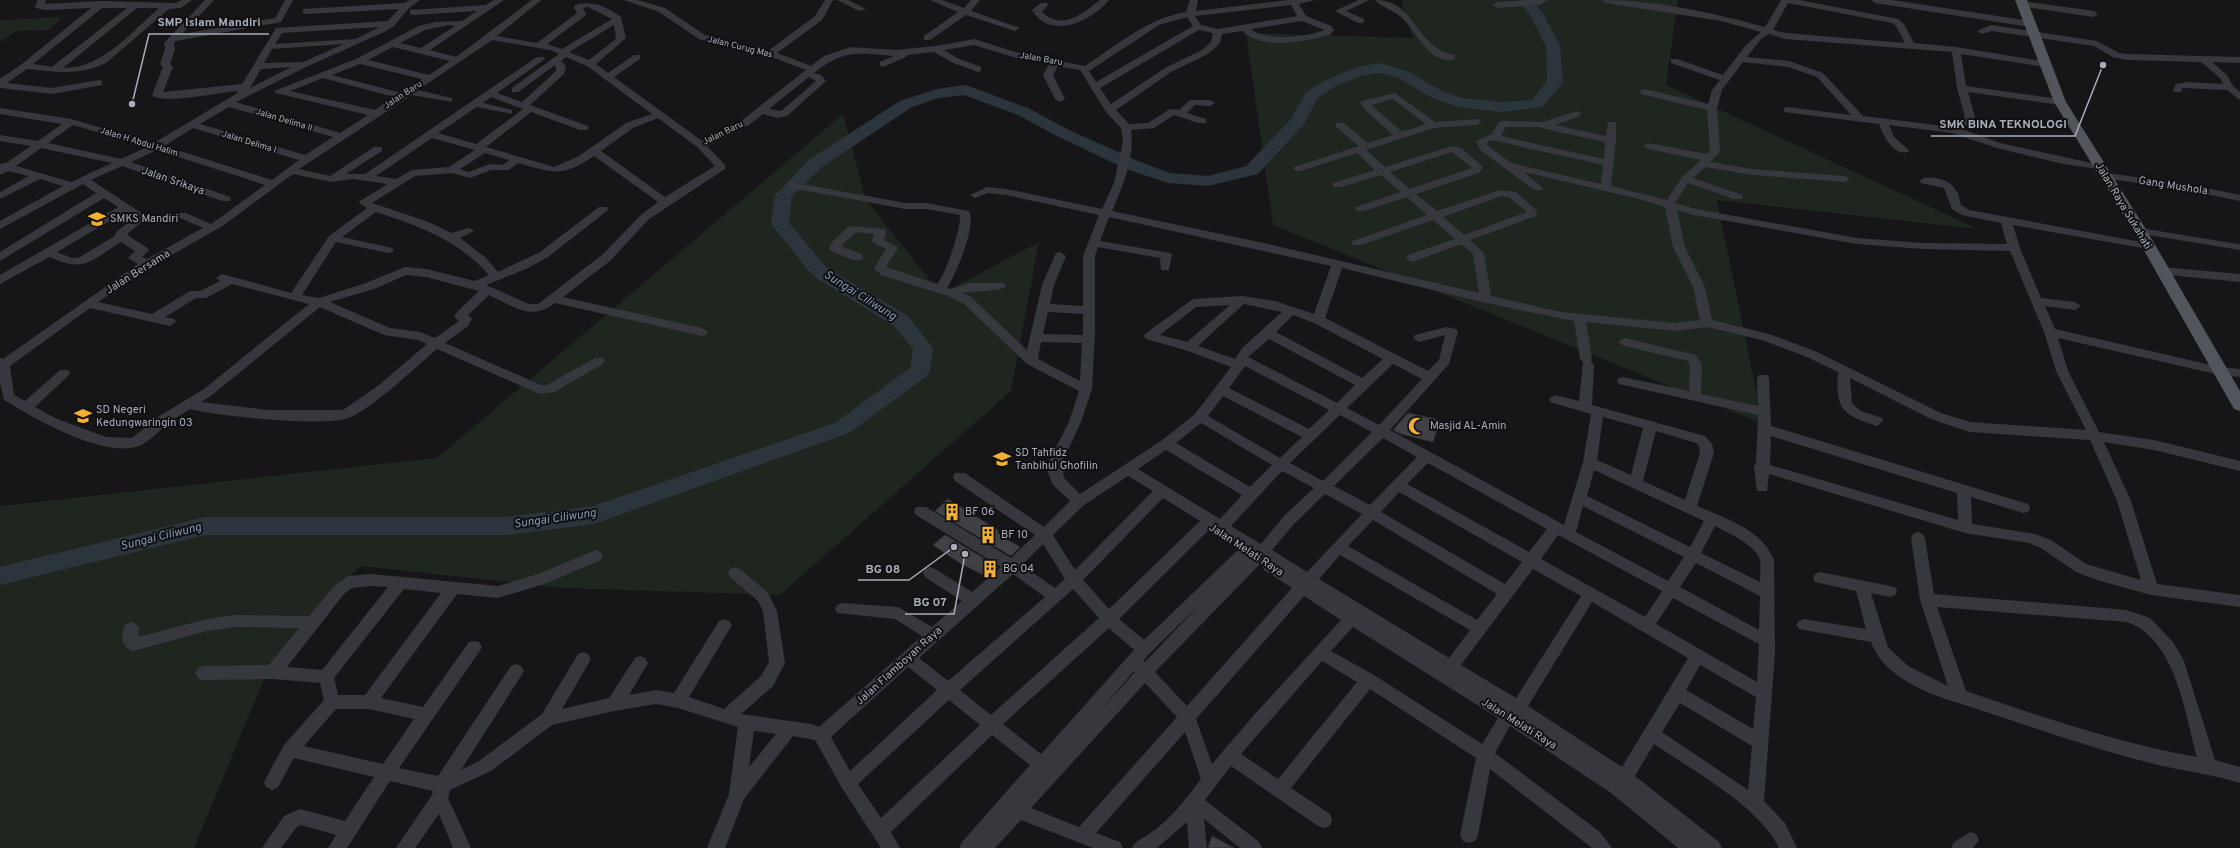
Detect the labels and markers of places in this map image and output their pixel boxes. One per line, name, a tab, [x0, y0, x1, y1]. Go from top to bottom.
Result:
callout: SMP Islam Mandiri	[149, 10, 269, 34]
callout: SMK BINA TEKNOLOGI	[1931, 112, 2075, 136]
school or university icon: SMKS Mandiri	[87, 209, 107, 229]
place label: SMKS Mandiri	[110, 212, 178, 226]
place label: SD Negeri Kedungwaringin 03	[96, 403, 193, 430]
school or university icon: SD Negeri Kedungwaringin 03	[73, 406, 93, 426]
mosque icon: Masjid AL-Amin	[1407, 416, 1427, 436]
place label: Masjid AL-Amin	[1430, 419, 1507, 433]
place label: SD Tahfidz Tanbihul Ghofilin	[1015, 446, 1098, 473]
school or university icon: SD Tahfidz Tanbihul Ghofilin	[992, 449, 1012, 469]
building icon: BF 06	[942, 502, 962, 522]
place label: BF 06	[965, 505, 995, 519]
building icon: BF 10	[978, 525, 998, 545]
place label: BF 10	[1001, 528, 1028, 542]
callout: BG 08	[858, 556, 909, 580]
building icon: BG 04	[980, 559, 1000, 579]
place label: BG 04	[1003, 562, 1034, 576]
callout: BG 07	[905, 590, 954, 614]

